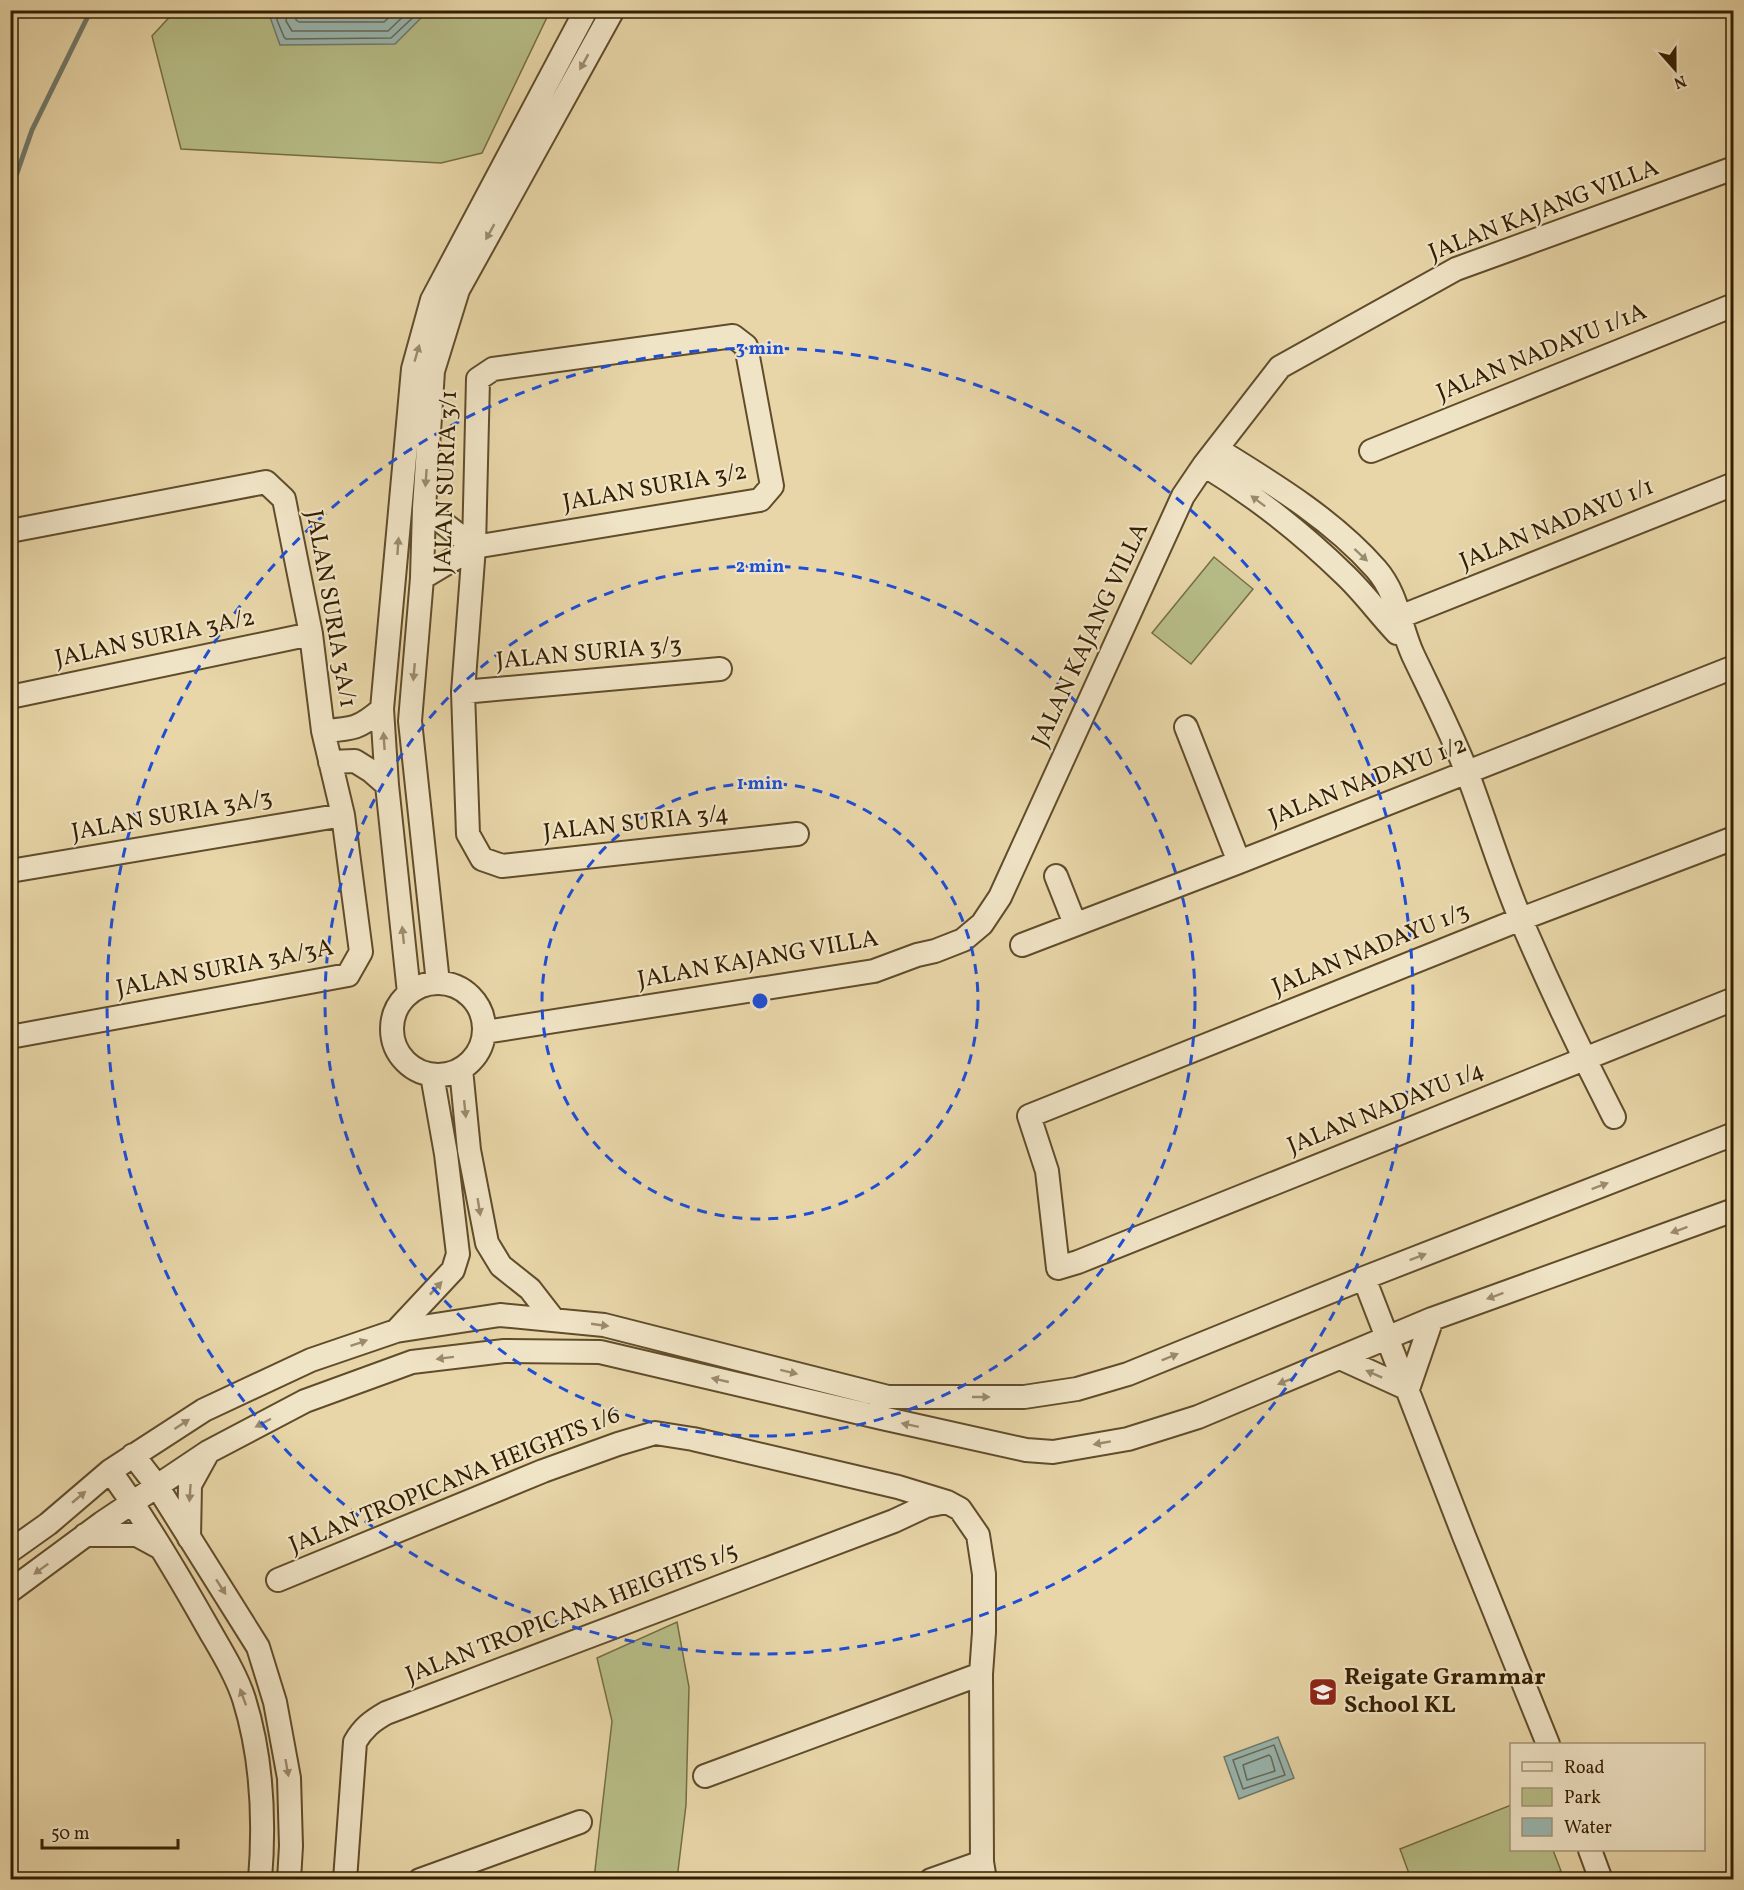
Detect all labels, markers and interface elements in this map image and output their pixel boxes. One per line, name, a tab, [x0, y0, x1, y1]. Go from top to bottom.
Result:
north arrow	[1645, 39, 1705, 99]
one-way arrow	[579, 53, 589, 70]
text: N	[1670, 69, 1689, 94]
street label: JALAN KAJANG VILLA	[1424, 151, 1664, 271]
one-way arrow	[485, 224, 495, 241]
street label: JALAN NADAYU 1/1A	[1432, 295, 1652, 411]
text: 3 min	[736, 337, 784, 362]
one-way arrow	[413, 344, 422, 362]
street label: JALAN SURIA 3/1	[427, 390, 467, 574]
street label: JALAN SURIA 3/2	[560, 455, 750, 521]
one-way arrow	[421, 468, 430, 487]
street label: JALAN NADAYU 1/1	[1455, 471, 1659, 579]
one-way arrow	[1250, 496, 1265, 508]
street label: JALAN SURIA 3A/1	[296, 507, 364, 711]
street label: JALAN KAJANG VILLA	[1024, 517, 1158, 753]
one-way arrow	[393, 537, 403, 556]
one-way arrow	[1353, 548, 1368, 561]
text: 2 min	[736, 555, 784, 580]
street label: JALAN SURIA 3A/2	[52, 601, 258, 677]
street label: JALAN SURIA 3/3	[495, 629, 683, 679]
one-way arrow	[409, 663, 419, 682]
street label: JALAN NADAYU 1/2	[1264, 729, 1472, 835]
one-way arrow	[379, 731, 389, 750]
text: 1 min	[737, 772, 783, 797]
street label: JALAN SURIA 3A/3	[69, 782, 275, 850]
street label: JALAN SURIA 3/4	[542, 797, 730, 851]
street label: JALAN NADAYU 1/3	[1267, 895, 1475, 1005]
street label: JALAN KAJANG VILLA	[635, 922, 881, 998]
one-way arrow	[398, 925, 408, 944]
street label: JALAN SURIA 3A/3A	[114, 931, 336, 1007]
centre of rings	[750, 991, 770, 1011]
street label: JALAN NADAYU 1/4	[1283, 1054, 1489, 1164]
one-way arrow	[460, 1100, 470, 1119]
one-way arrow	[1591, 1181, 1609, 1190]
one-way arrow	[475, 1198, 484, 1217]
one-way arrow	[1669, 1226, 1687, 1236]
one-way arrow	[1410, 1251, 1428, 1261]
one-way arrow	[428, 1282, 442, 1296]
one-way arrow	[1486, 1292, 1504, 1302]
one-way arrow	[591, 1321, 610, 1330]
one-way arrow	[350, 1338, 368, 1348]
one-way arrow	[1162, 1352, 1180, 1362]
one-way arrow	[436, 1353, 455, 1362]
one-way arrow	[780, 1368, 799, 1378]
one-way arrow	[1365, 1369, 1382, 1378]
one-way arrow	[711, 1375, 730, 1385]
one-way arrow	[1276, 1376, 1294, 1386]
one-way arrow	[972, 1392, 991, 1402]
street label: JALAN TROPICANA HEIGHTS 1/6	[284, 1399, 626, 1563]
one-way arrow	[174, 1418, 190, 1429]
one-way arrow	[254, 1418, 271, 1428]
one-way arrow	[901, 1419, 919, 1429]
one-way arrow	[1092, 1439, 1111, 1448]
one-way arrow	[185, 1484, 195, 1503]
one-way arrow	[71, 1491, 87, 1504]
street label: JALAN TROPICANA HEIGHTS 1/5	[401, 1535, 743, 1693]
one-way arrow	[33, 1562, 49, 1575]
one-way arrow	[215, 1579, 227, 1595]
place label: Reigate Grammar School KL	[1344, 1661, 1546, 1723]
school or university icon: Reigate Grammar School KL	[1307, 1676, 1339, 1708]
one-way arrow	[237, 1688, 247, 1706]
legend	[1510, 1743, 1705, 1851]
text: Road	[1564, 1756, 1605, 1781]
one-way arrow	[283, 1759, 292, 1778]
text: Park	[1564, 1786, 1601, 1811]
scale bar	[42, 1812, 178, 1850]
text: Water	[1564, 1816, 1612, 1841]
text: 50 m	[51, 1822, 90, 1847]

